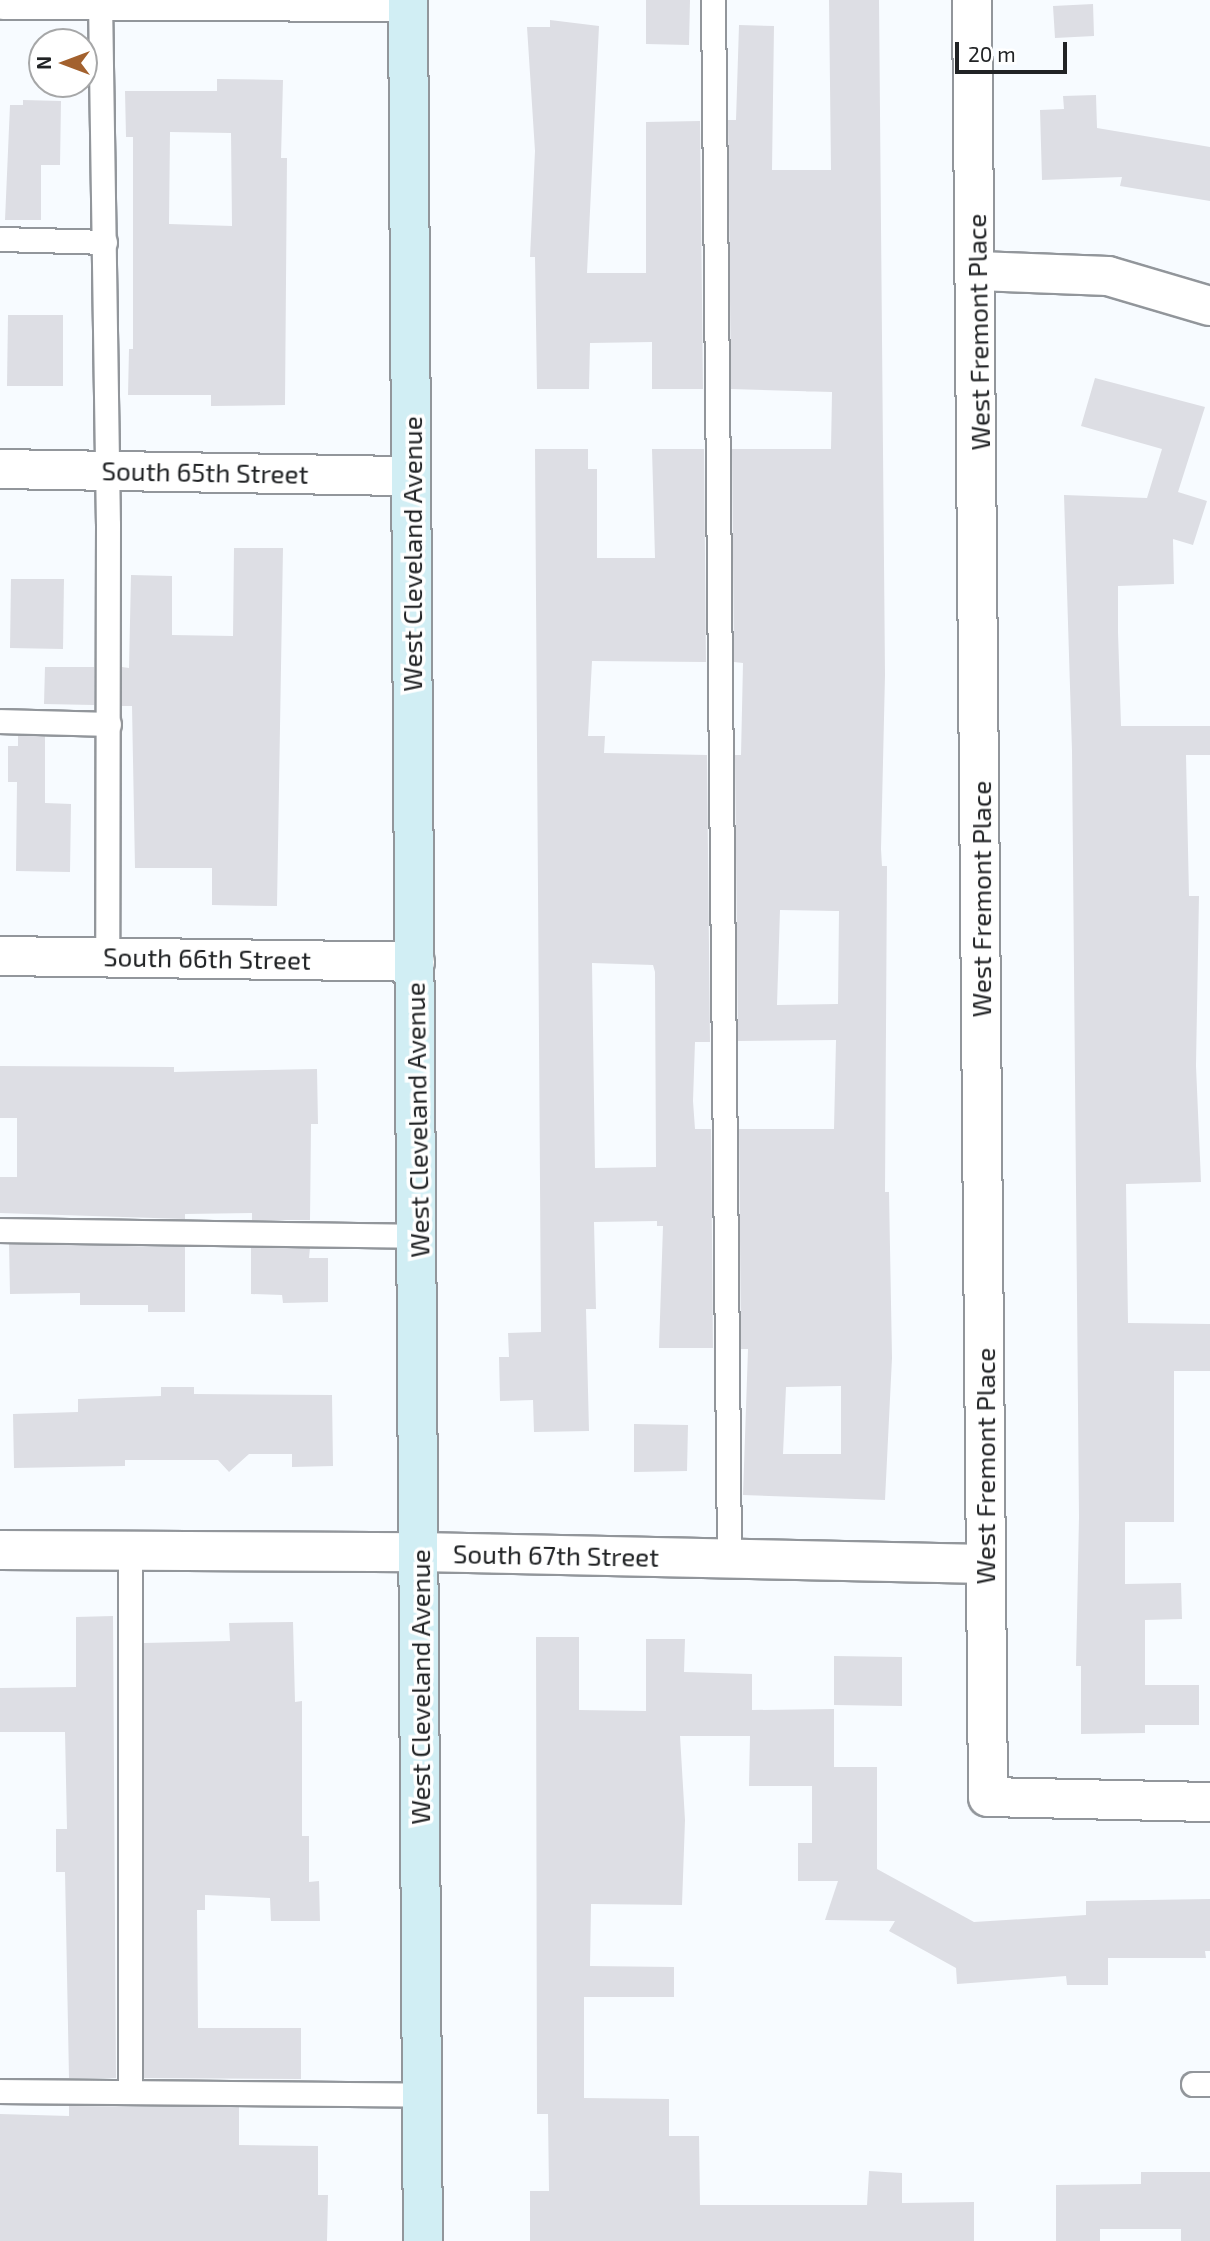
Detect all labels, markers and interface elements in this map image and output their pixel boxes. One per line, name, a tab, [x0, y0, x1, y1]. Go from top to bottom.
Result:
north arrow	[28, 28, 98, 98]
scale bar	[958, 28, 1070, 72]
text: 20 m	[968, 41, 1016, 66]
text: N	[32, 56, 55, 70]
street label: West Fremont Place	[960, 213, 996, 451]
street label: West Cleveland Avenue	[396, 416, 428, 692]
street label: South 65th Street	[101, 455, 309, 489]
street label: West Fremont Place	[965, 781, 997, 1017]
street label: South 66th Street	[103, 941, 311, 975]
street label: West Cleveland Avenue	[399, 982, 435, 1258]
street label: West Fremont Place	[969, 1348, 1001, 1584]
street label: South 67th Street	[453, 1538, 659, 1572]
street label: West Cleveland Avenue	[404, 1549, 436, 1825]

